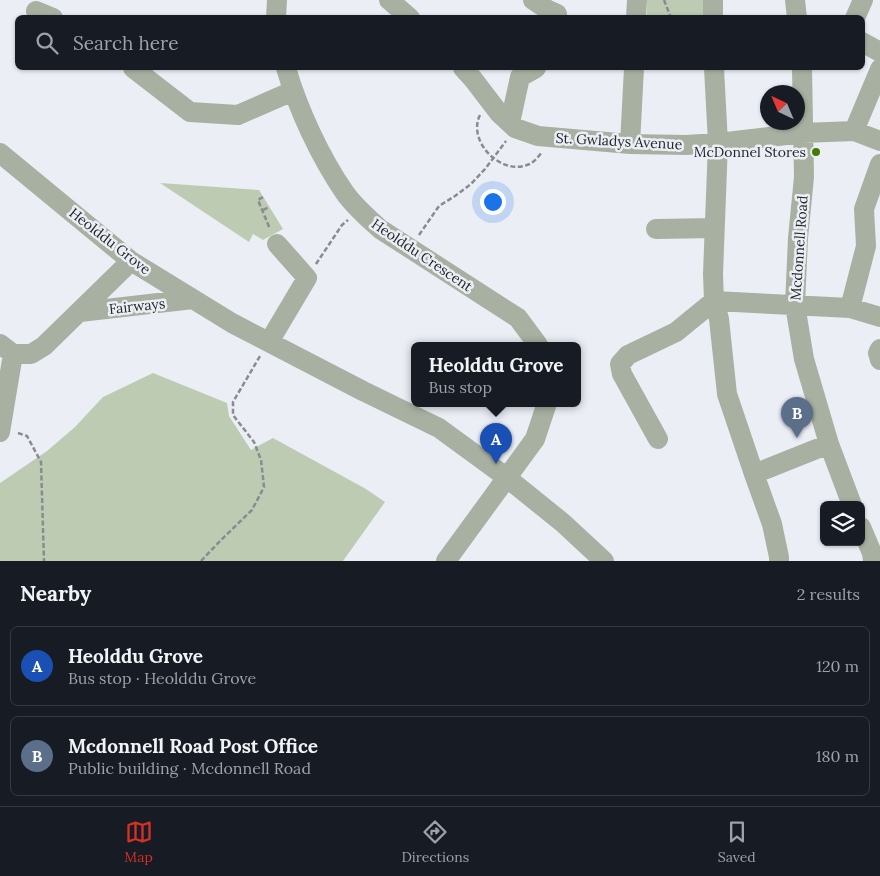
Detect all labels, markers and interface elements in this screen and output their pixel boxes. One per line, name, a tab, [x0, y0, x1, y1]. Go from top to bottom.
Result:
search box	[15, 15, 865, 70]
icon: search	[33, 29, 61, 57]
text: Search here	[73, 31, 179, 55]
north arrow	[760, 85, 805, 130]
street label: St. Gwladys Avenue	[555, 129, 683, 153]
place label: McDonnel Stores	[694, 143, 806, 161]
marker: McDonnel Stores	[810, 146, 822, 158]
your location	[480, 189, 506, 215]
street label: Mcdonnell Road	[786, 195, 812, 301]
street label: Heolddu Grove	[66, 204, 155, 279]
street label: Heolddu Crescent	[368, 215, 476, 296]
street label: Fairways	[108, 294, 166, 318]
popup	[411, 342, 581, 407]
text: Heolddu Grove	[428, 353, 564, 377]
text: Bus stop	[428, 377, 492, 397]
pin: B	[781, 397, 813, 438]
pin: A	[480, 423, 512, 464]
map controls	[820, 501, 865, 546]
button: layers	[820, 501, 865, 546]
text: Nearby	[20, 580, 91, 607]
text: 2 results	[797, 584, 860, 604]
text: Heolddu Grove	[68, 644, 203, 668]
text: A	[32, 656, 42, 676]
text: 120 m	[816, 656, 859, 676]
text: Bus stop · Heolddu Grove	[68, 668, 256, 688]
text: Mcdonnell Road Post Office	[68, 734, 318, 758]
text: B	[32, 746, 42, 766]
text: 180 m	[816, 746, 859, 766]
text: Public building · Mcdonnell Road	[68, 758, 311, 778]
tab: Map	[124, 818, 153, 866]
tab: Directions	[401, 818, 469, 866]
tab: Saved	[718, 818, 756, 866]

